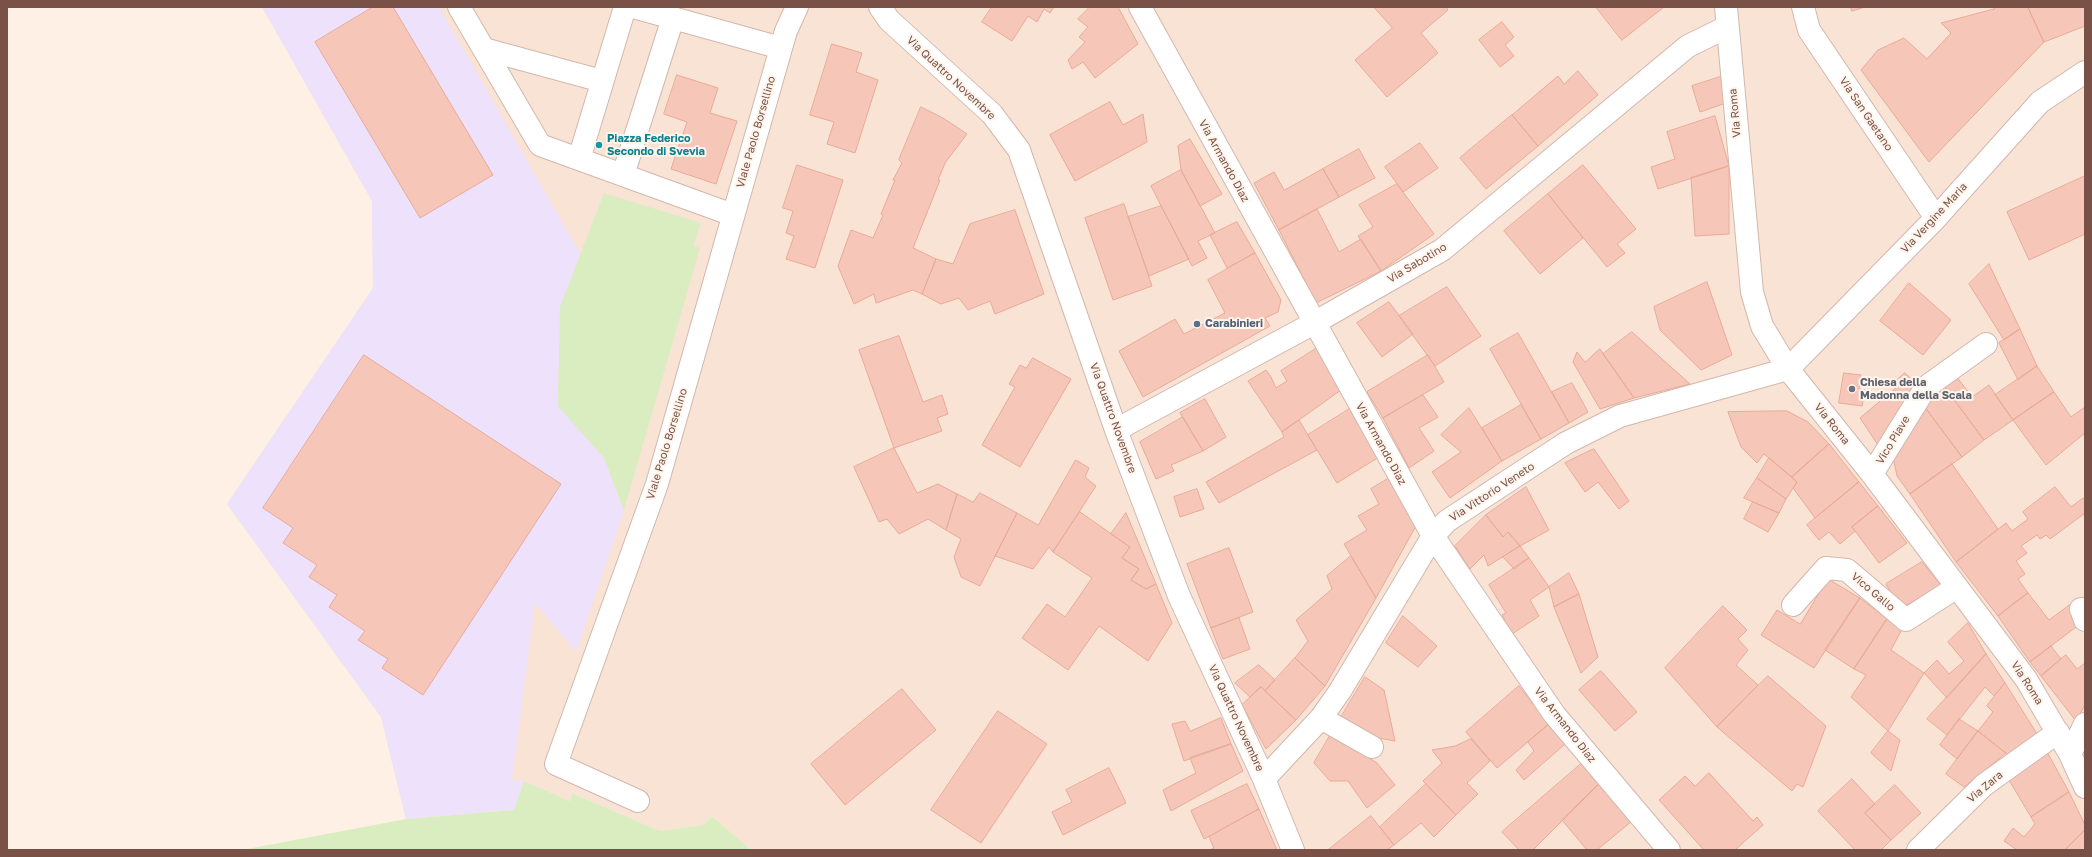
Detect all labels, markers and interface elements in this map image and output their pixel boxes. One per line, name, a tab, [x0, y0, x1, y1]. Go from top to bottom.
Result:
street label: Via Quattro Novembre	[904, 33, 998, 123]
street label: Viale Paolo Borsellino	[734, 75, 778, 189]
street label: Via San Gaetano	[1836, 75, 1896, 153]
street label: Via Roma	[1726, 88, 1744, 138]
street label: Via Armando Diaz	[1196, 117, 1252, 205]
place label: Piazza Federico Secondo di Svevia	[607, 132, 705, 158]
marker: Piazza Federico Secondo di Svevia	[594, 140, 604, 150]
street label: Via Vergine Maria	[1898, 180, 1970, 256]
street label: Via Sabotino	[1385, 240, 1449, 286]
place label: Carabinieri	[1205, 317, 1263, 331]
marker: Carabinieri	[1192, 319, 1202, 329]
street label: Via Quattro Novembre	[1087, 361, 1139, 475]
place label: Chiesa della Madonna della Scala	[1860, 376, 1972, 402]
marker: Chiesa della Madonna della Scala	[1847, 384, 1857, 394]
street label: Viale Paolo Borsellino	[644, 387, 690, 501]
street label: Via Armando Diaz	[1353, 400, 1409, 488]
street label: Via Roma	[1811, 401, 1853, 447]
street label: Vico Piave	[1873, 413, 1913, 467]
street label: Via Vittorio Veneto	[1447, 460, 1537, 524]
street label: Vico Gallo	[1848, 570, 1898, 614]
street label: Via Roma	[2008, 659, 2046, 707]
street label: Via Quattro Novembre	[1205, 662, 1267, 774]
street label: Via Armando Diaz	[1531, 685, 1599, 765]
street label: Via Zara	[1964, 768, 2006, 806]

